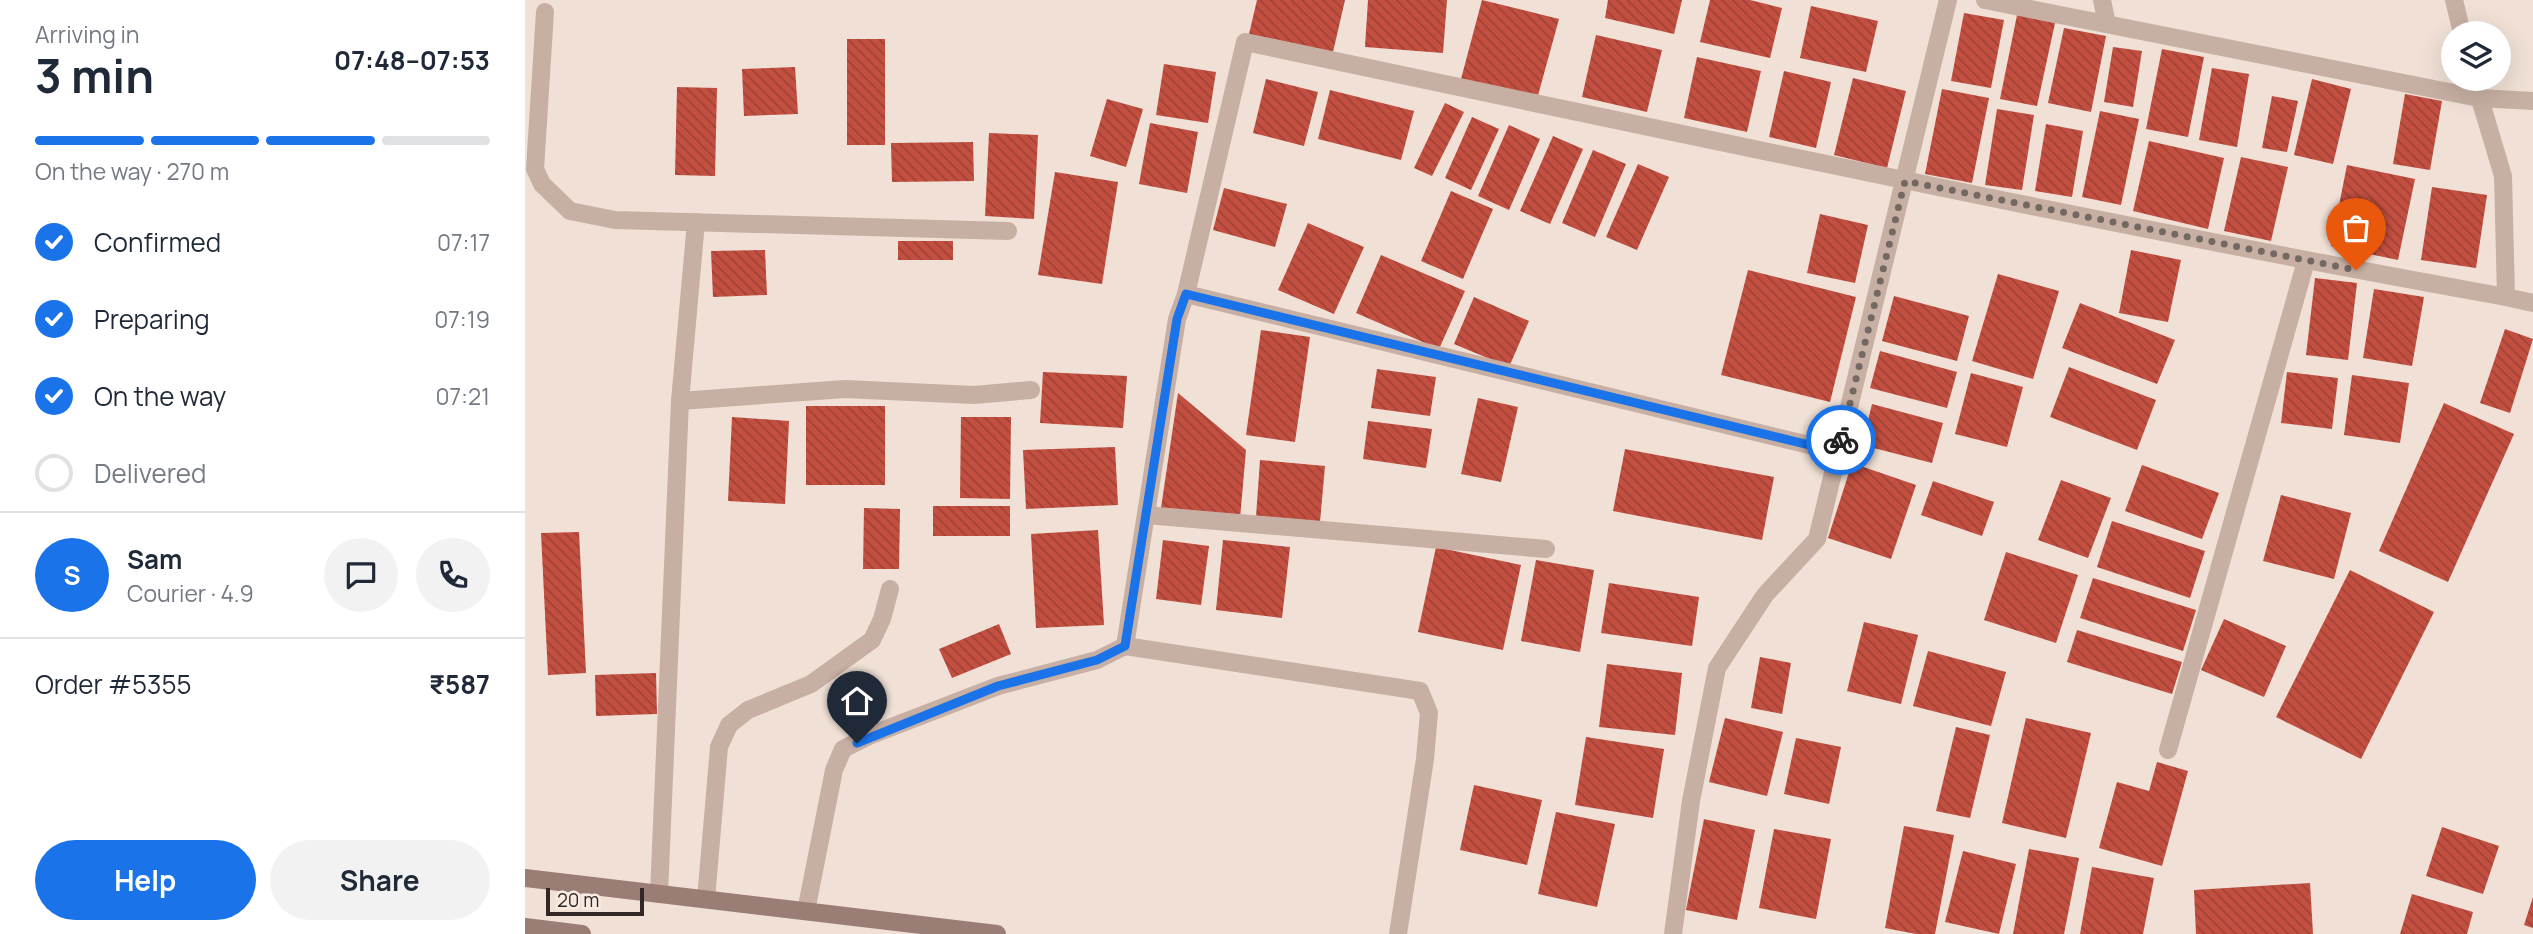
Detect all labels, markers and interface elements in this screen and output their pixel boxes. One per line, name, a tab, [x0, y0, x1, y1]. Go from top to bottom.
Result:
text: Arriving in	[35, 18, 140, 50]
map controls	[2441, 21, 2511, 91]
button: layers	[2441, 21, 2511, 91]
text: 07:48–07:53	[334, 42, 490, 78]
text: 3 min	[35, 44, 154, 107]
text: On the way · 270 m	[35, 155, 229, 187]
pin	[2326, 198, 2386, 270]
icon: bag	[2337, 209, 2375, 247]
icon: check	[35, 223, 73, 261]
text: Confirmed	[94, 224, 221, 260]
text: 07:17	[437, 226, 490, 258]
icon: check	[35, 300, 73, 338]
text: Preparing	[94, 301, 210, 337]
text: 07:19	[434, 303, 490, 335]
icon: check	[35, 377, 73, 415]
text: On the way	[94, 378, 226, 414]
text: 07:21	[435, 380, 490, 412]
courier	[1806, 405, 1876, 475]
icon: bike	[1822, 421, 1860, 459]
text: Delivered	[94, 455, 206, 491]
button: chat	[324, 538, 398, 612]
button: phone	[416, 538, 490, 612]
text: Sam	[127, 541, 182, 577]
text: S	[63, 557, 81, 593]
text: Courier · 4.9	[127, 577, 254, 609]
text: Order #5355	[35, 666, 191, 702]
text: ₹587	[429, 666, 490, 702]
pin	[827, 671, 887, 743]
icon: home	[838, 682, 876, 720]
button: Help	[35, 840, 256, 920]
button: Share	[270, 840, 490, 920]
scale bar	[546, 885, 644, 917]
text: 20 m	[557, 887, 599, 913]

